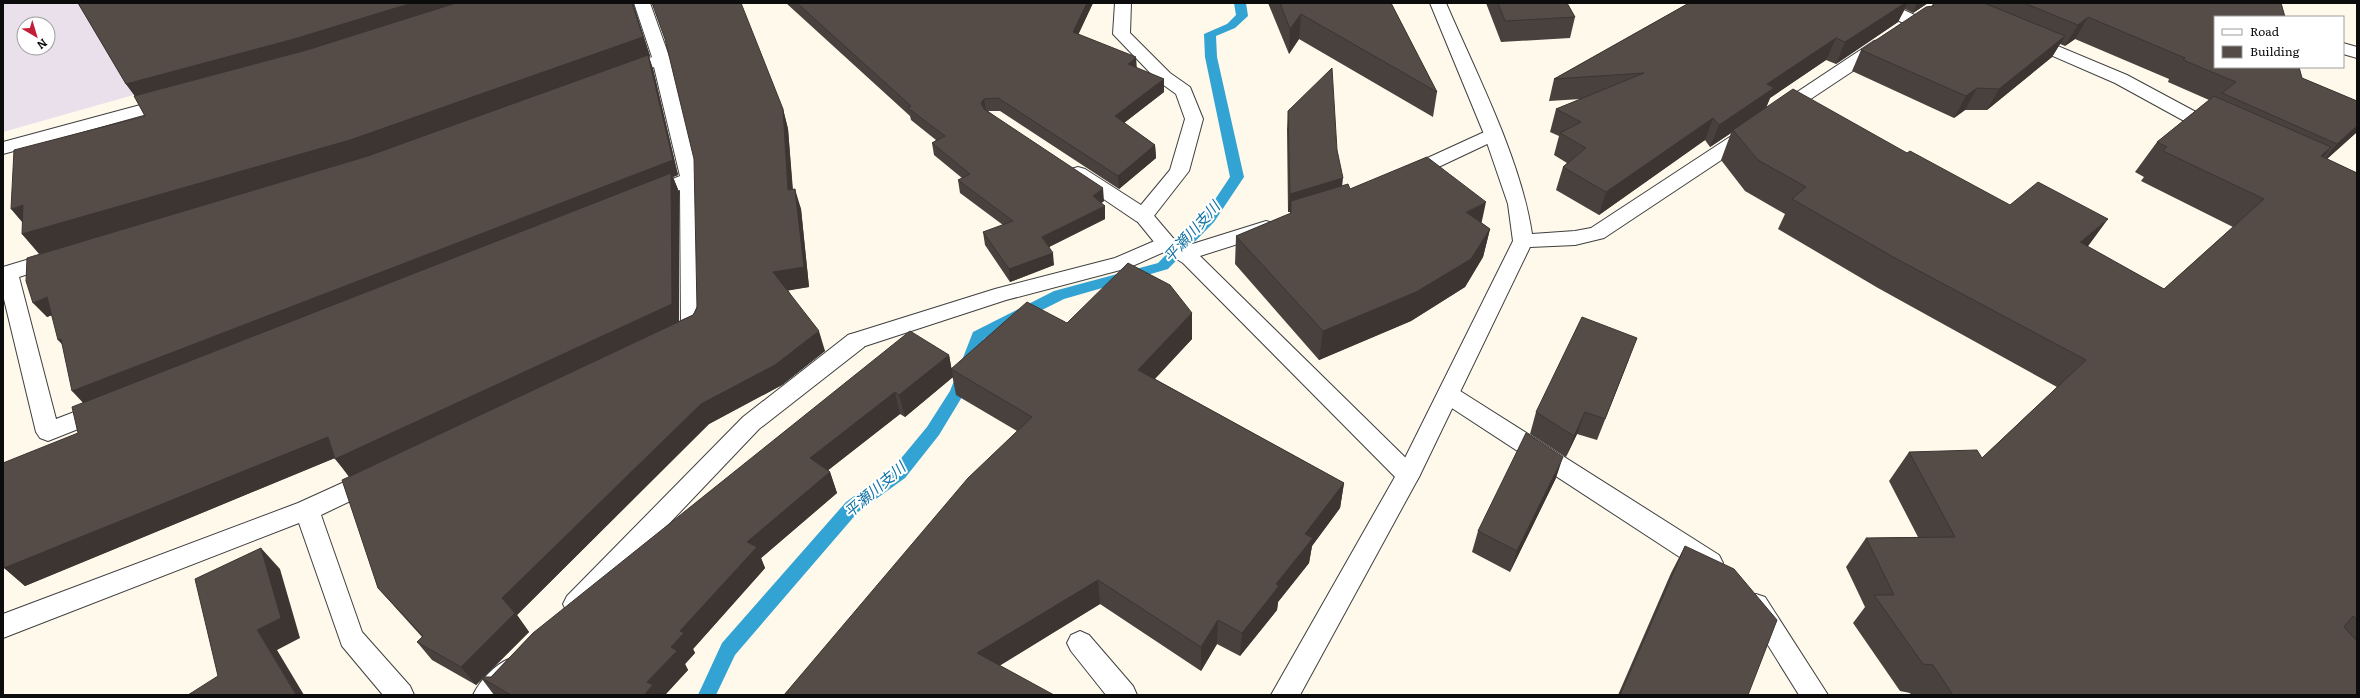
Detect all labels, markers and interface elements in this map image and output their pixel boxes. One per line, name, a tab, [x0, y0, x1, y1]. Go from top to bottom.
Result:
north arrow	[16, 16, 56, 56]
legend	[2214, 16, 2344, 68]
text: Road	[2250, 22, 2280, 40]
text: N	[34, 36, 51, 54]
text: Building	[2250, 42, 2300, 60]
water label: 平瀬川支川	[1157, 194, 1226, 267]
water label: 平瀬川支川	[838, 454, 911, 522]

